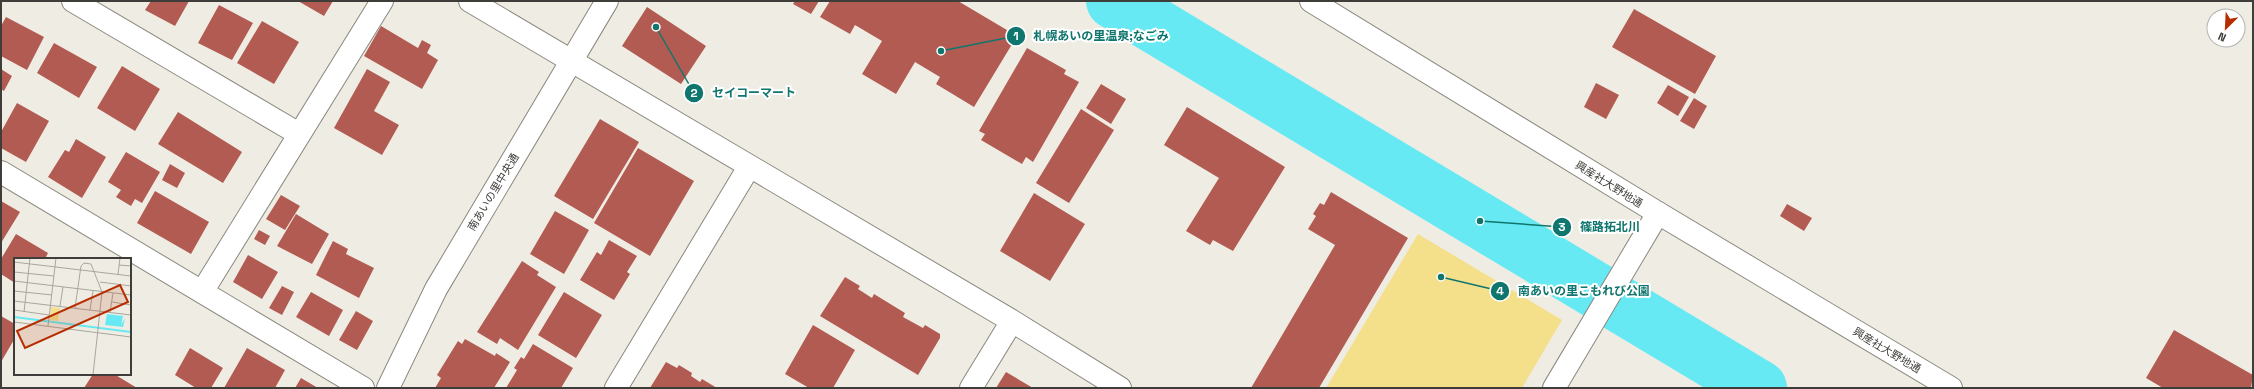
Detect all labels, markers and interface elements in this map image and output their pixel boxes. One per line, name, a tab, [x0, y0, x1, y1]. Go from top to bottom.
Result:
north arrow	[2206, 8, 2246, 48]
callout: 札幌あいの里温泉;なごみ	[1006, 24, 1177, 48]
text: 1	[1013, 28, 1019, 44]
text: 札幌あいの里温泉;なごみ	[1033, 28, 1169, 44]
text: N	[2216, 29, 2228, 45]
callout: セイコーマート	[684, 81, 804, 105]
text: 2	[690, 85, 698, 101]
text: セイコーマート	[712, 85, 796, 101]
street label: 南あいの里中央通	[464, 151, 522, 233]
street label: 興産社大野地通	[1573, 158, 1645, 210]
callout: 篠路拓北川	[1552, 215, 1648, 239]
text: 3	[1558, 219, 1566, 235]
text: 篠路拓北川	[1580, 219, 1640, 235]
inset map	[14, 258, 131, 375]
callout: 南あいの里こもれび公園	[1490, 279, 1658, 303]
text: 4	[1496, 283, 1504, 299]
text: 南あいの里こもれび公園	[1518, 283, 1650, 299]
street label: 興産社大野地通	[1850, 324, 1924, 376]

